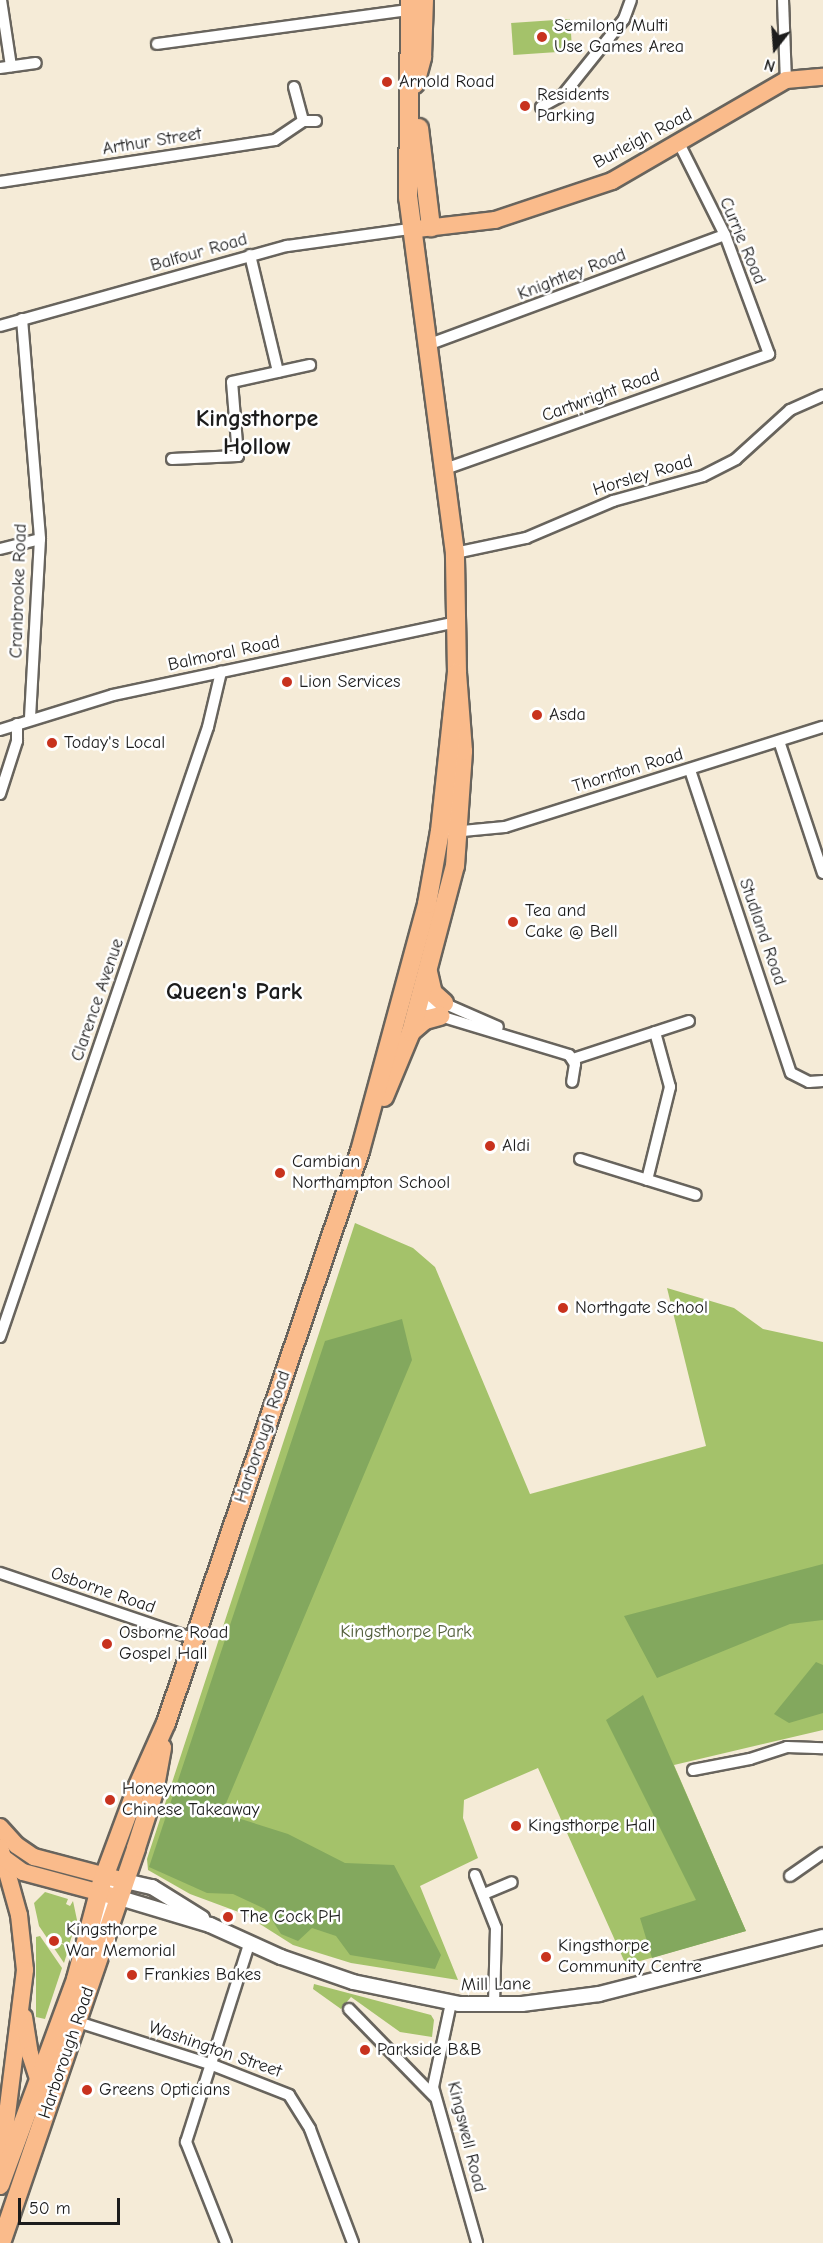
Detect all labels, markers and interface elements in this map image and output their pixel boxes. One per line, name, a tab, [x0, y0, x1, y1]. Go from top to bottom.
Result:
place label: Semilong Multi Use Games Area	[554, 16, 684, 58]
north arrow	[745, 18, 805, 78]
marker: Semilong Multi Use Games Area	[535, 30, 549, 44]
text: N	[762, 55, 777, 75]
place label: Arnold Road	[399, 71, 494, 93]
marker: Arnold Road	[380, 75, 394, 89]
place label: Residents Parking	[537, 85, 609, 128]
marker: Residents Parking	[518, 99, 532, 113]
street label: Burleigh Road	[590, 104, 696, 174]
street label: Arthur Street	[101, 124, 203, 160]
street label: Currie Road	[714, 194, 770, 288]
street label: Balfour Road	[148, 229, 250, 277]
street label: Knightley Road	[515, 244, 629, 306]
street label: Cartwright Road	[539, 365, 663, 427]
district label: Kingsthorpe Hollow	[196, 405, 318, 461]
street label: Horsley Road	[591, 451, 695, 501]
street label: Cranbrooke Road	[6, 523, 32, 659]
street label: Balmoral Road	[166, 632, 282, 676]
place label: Lion Services	[299, 671, 400, 693]
marker: Lion Services	[280, 675, 294, 689]
place label: Asda	[549, 704, 586, 726]
marker: Asda	[530, 708, 544, 722]
place label: Today's Local	[64, 732, 165, 754]
marker: Today's Local	[45, 736, 59, 750]
street label: Thornton Road	[570, 744, 686, 798]
street label: Studland Road	[734, 876, 790, 988]
place label: Tea and Cake @ Bell	[525, 901, 618, 944]
marker: Tea and Cake @ Bell	[506, 915, 520, 929]
street label: Clarence Avenue	[67, 936, 129, 1064]
district label: Queen's Park	[166, 978, 302, 1006]
place label: Aldi	[502, 1135, 530, 1157]
marker: Aldi	[483, 1139, 497, 1153]
place label: Cambian Northampton School	[292, 1152, 450, 1194]
marker: Cambian Northampton School	[273, 1166, 287, 1180]
place label: Northgate School	[575, 1297, 708, 1319]
marker: Northgate School	[556, 1301, 570, 1315]
street label: Harborough Road	[230, 1368, 296, 1506]
street label: Osborne Road	[48, 1563, 158, 1619]
park label: Kingsthorpe Park	[340, 1621, 472, 1643]
place label: Osborne Road Gospel Hall	[119, 1623, 228, 1666]
marker: Osborne Road Gospel Hall	[100, 1637, 114, 1651]
place label: Honeymoon Chinese Takeaway	[122, 1779, 260, 1822]
marker: Honeymoon Chinese Takeaway	[103, 1793, 117, 1807]
place label: Kingsthorpe Hall	[528, 1815, 655, 1837]
marker: Kingsthorpe Hall	[509, 1819, 523, 1833]
place label: The Cock PH	[240, 1906, 341, 1928]
marker: The Cock PH	[221, 1910, 235, 1924]
place label: Kingsthorpe War Memorial	[66, 1920, 176, 1962]
marker: Kingsthorpe War Memorial	[47, 1934, 61, 1948]
place label: Kingsthorpe Community Centre	[558, 1936, 702, 1978]
marker: Kingsthorpe Community Centre	[539, 1950, 553, 1964]
place label: Frankies Bakes	[144, 1964, 261, 1986]
marker: Frankies Bakes	[125, 1968, 139, 1982]
street label: Mill Lane	[461, 1974, 531, 1996]
street label: Harborough Road	[34, 1984, 100, 2122]
street label: Washington Street	[145, 2017, 285, 2083]
place label: Parkside B&B	[377, 2039, 482, 2061]
marker: Parkside B&B	[358, 2043, 372, 2057]
place label: Greens Opticians	[99, 2079, 230, 2101]
street label: Kingswell Road	[442, 2079, 490, 2195]
marker: Greens Opticians	[80, 2083, 94, 2097]
scale bar	[21, 2186, 123, 2224]
text: 50 m	[29, 2198, 71, 2219]

